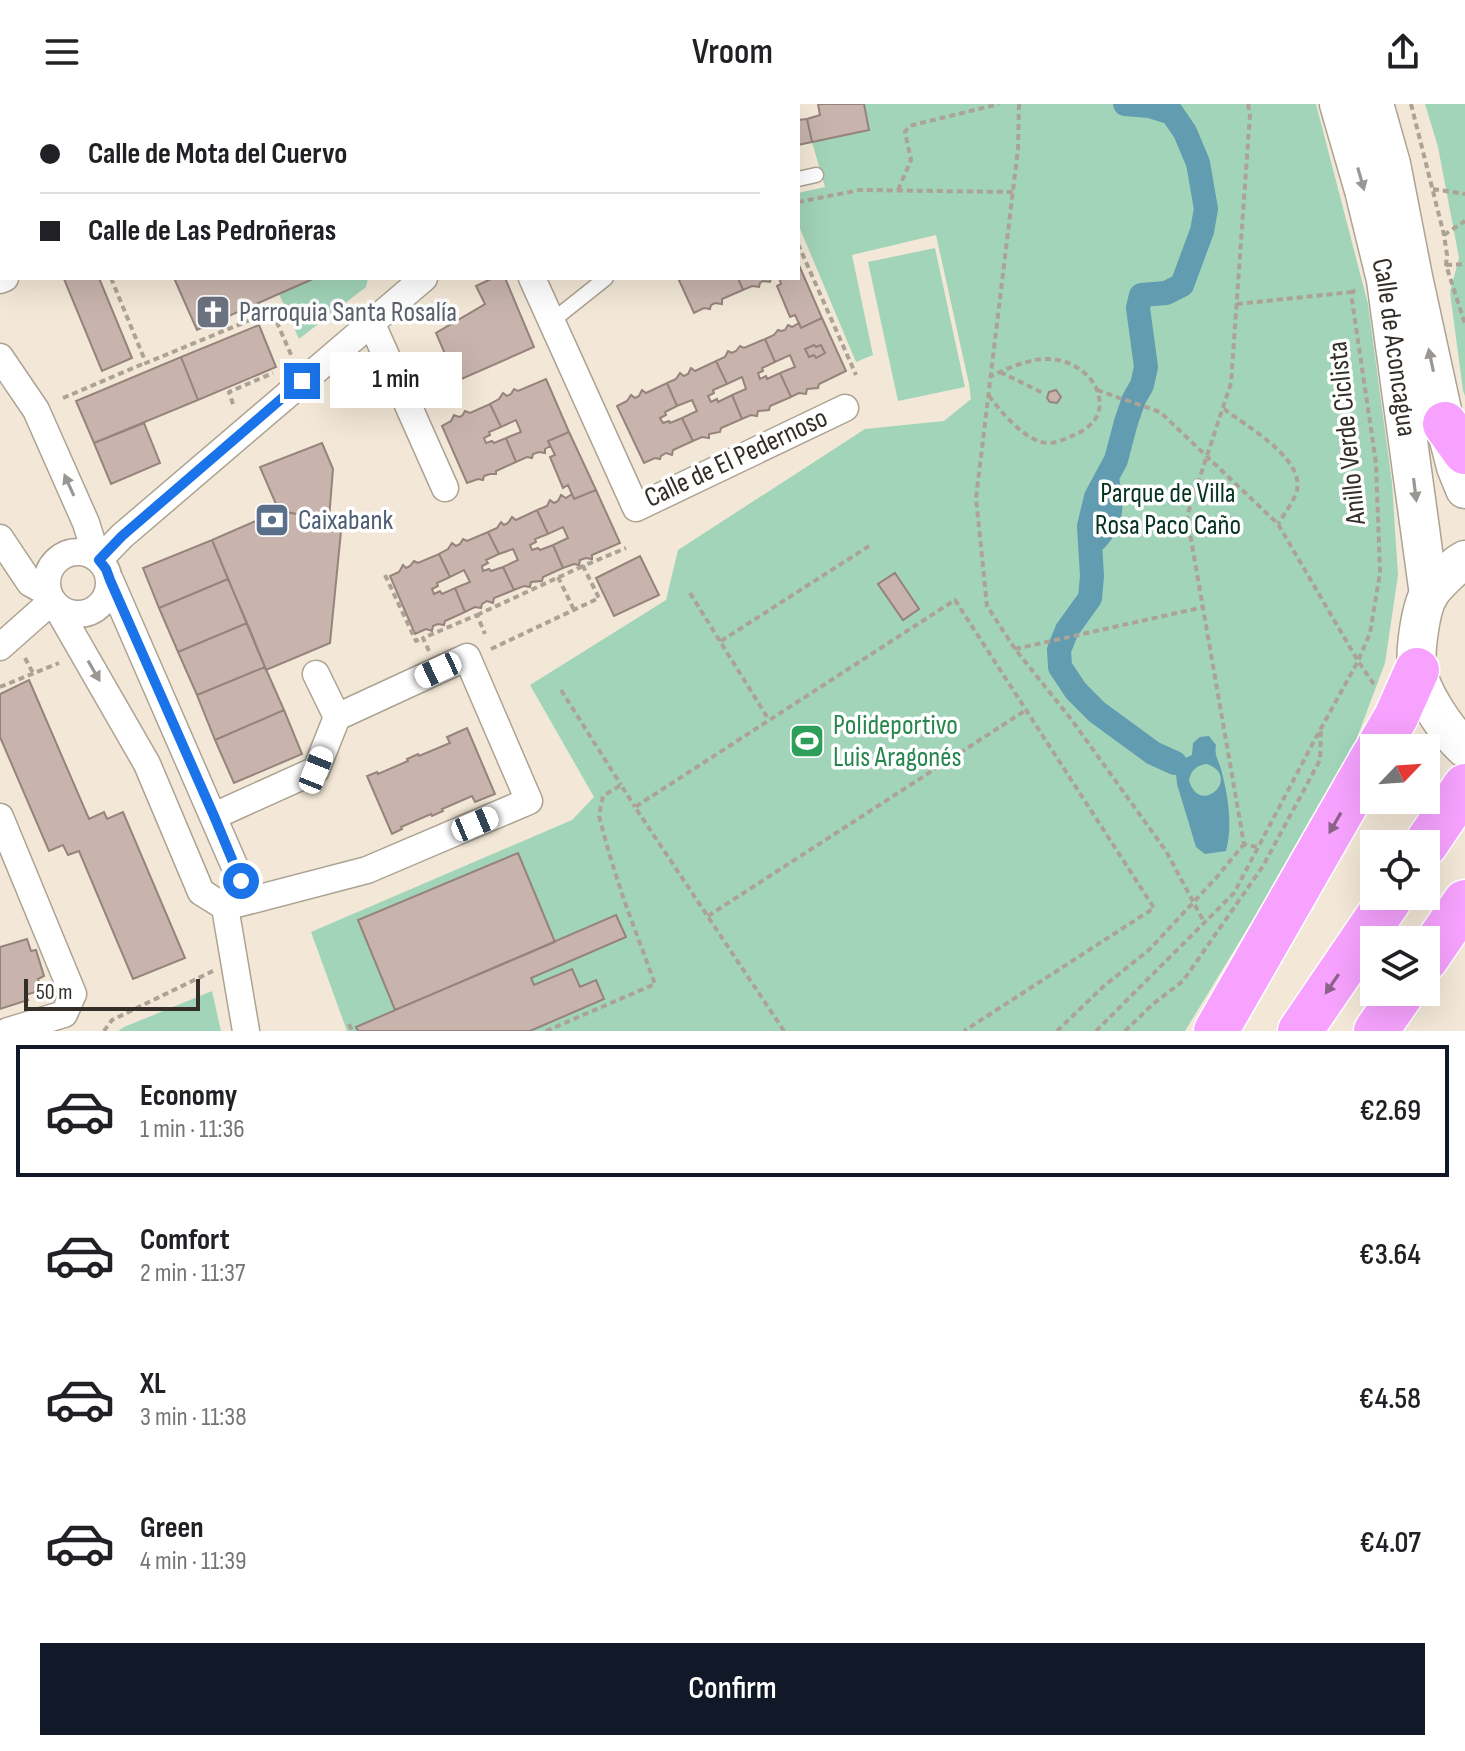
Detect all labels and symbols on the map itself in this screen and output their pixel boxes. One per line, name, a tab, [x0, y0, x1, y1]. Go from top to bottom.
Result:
one-way arrow	[1355, 166, 1367, 191]
street label: Calle de Aconcagua	[1365, 255, 1424, 439]
church icon: Parroquia Santa Rosalía	[194, 293, 232, 331]
place label: Parroquia Santa Rosalía	[239, 296, 457, 329]
street label: Anillo Verde Ciclista	[1321, 340, 1373, 527]
one-way arrow	[1424, 347, 1437, 372]
callout: 1 min	[330, 353, 462, 409]
route end	[284, 363, 320, 399]
street label: Calle de El Pedernoso	[639, 401, 833, 515]
one-way arrow	[62, 473, 76, 497]
park label: Parque de Villa Rosa Paco Caño	[1095, 477, 1241, 542]
one-way arrow	[1409, 478, 1422, 503]
bank icon: Caixabank	[253, 501, 291, 539]
place label: Caixabank	[298, 504, 393, 537]
car	[411, 649, 465, 691]
one-way arrow	[87, 660, 101, 682]
place label: Polideportivo Luis Aragonés	[833, 709, 962, 774]
sports icon: Polideportivo Luis Aragonés	[788, 722, 826, 760]
north arrow	[1360, 734, 1440, 814]
car	[296, 743, 336, 797]
car	[448, 804, 502, 844]
one-way arrow	[1328, 812, 1342, 834]
route start	[223, 863, 259, 899]
one-way arrow	[1325, 973, 1340, 994]
scale bar	[24, 975, 200, 1011]

